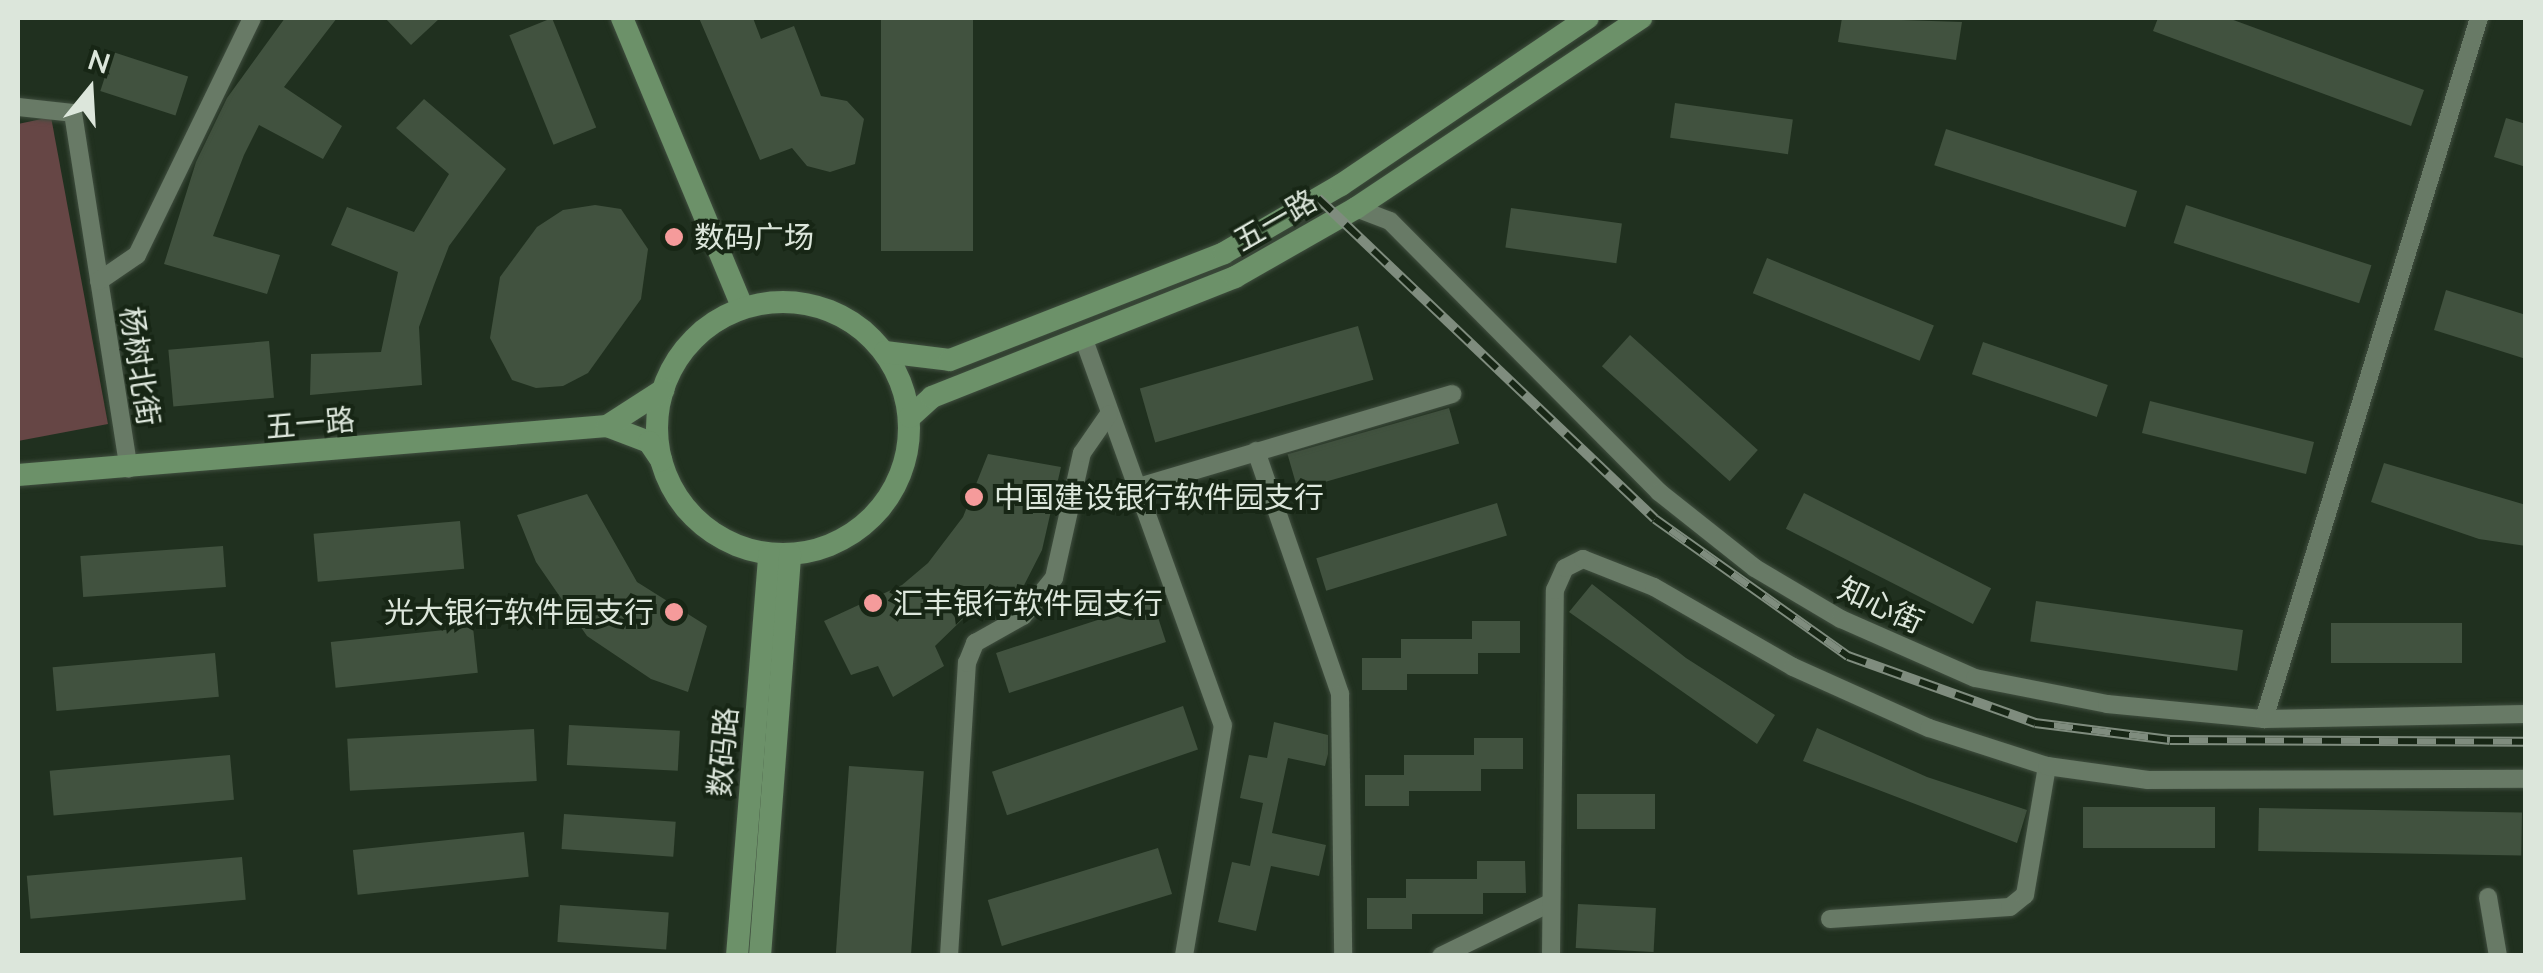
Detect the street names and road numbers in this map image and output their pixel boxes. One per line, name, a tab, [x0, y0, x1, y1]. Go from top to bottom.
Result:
street label: 五一路	[1227, 182, 1323, 258]
street label: 杨树北街	[113, 304, 167, 428]
street label: 五一路	[264, 401, 356, 445]
street label: 知心街	[1833, 570, 1929, 640]
street label: 数码路	[701, 706, 745, 798]

